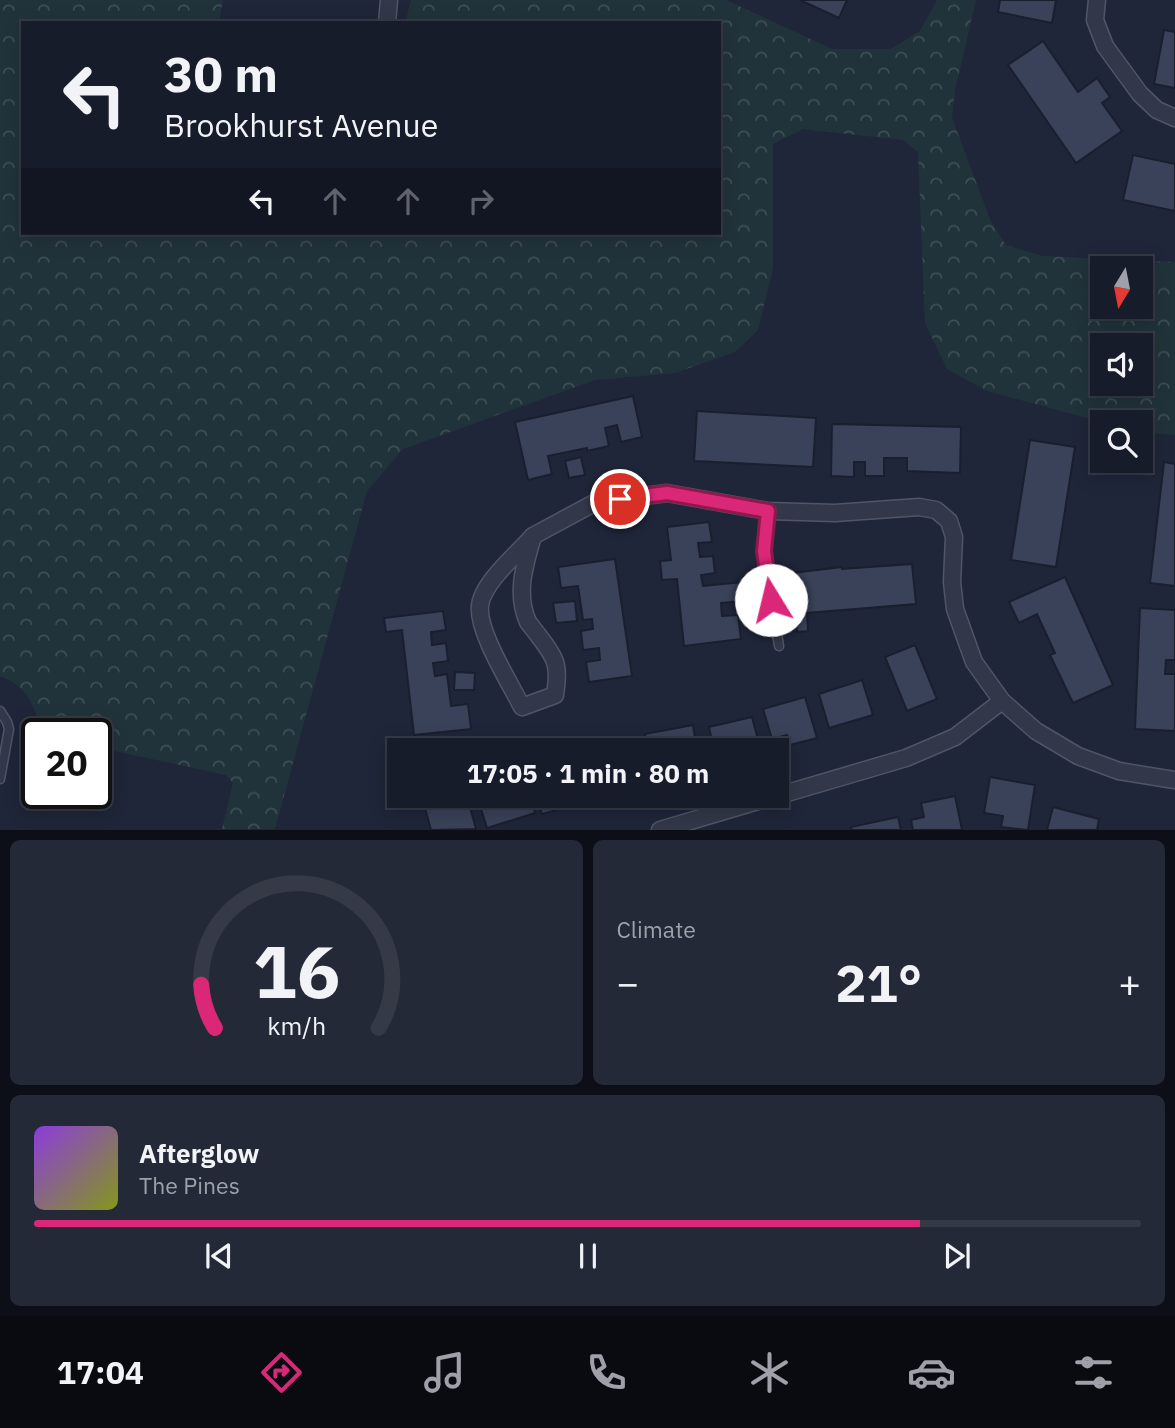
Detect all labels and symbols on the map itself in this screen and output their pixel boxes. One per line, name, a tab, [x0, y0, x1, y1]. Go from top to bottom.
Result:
north arrow	[1090, 256, 1153, 318]
pin	[590, 469, 650, 529]
position arrow	[734, 563, 808, 637]
speed limit sign: 20	[21, 718, 112, 809]

